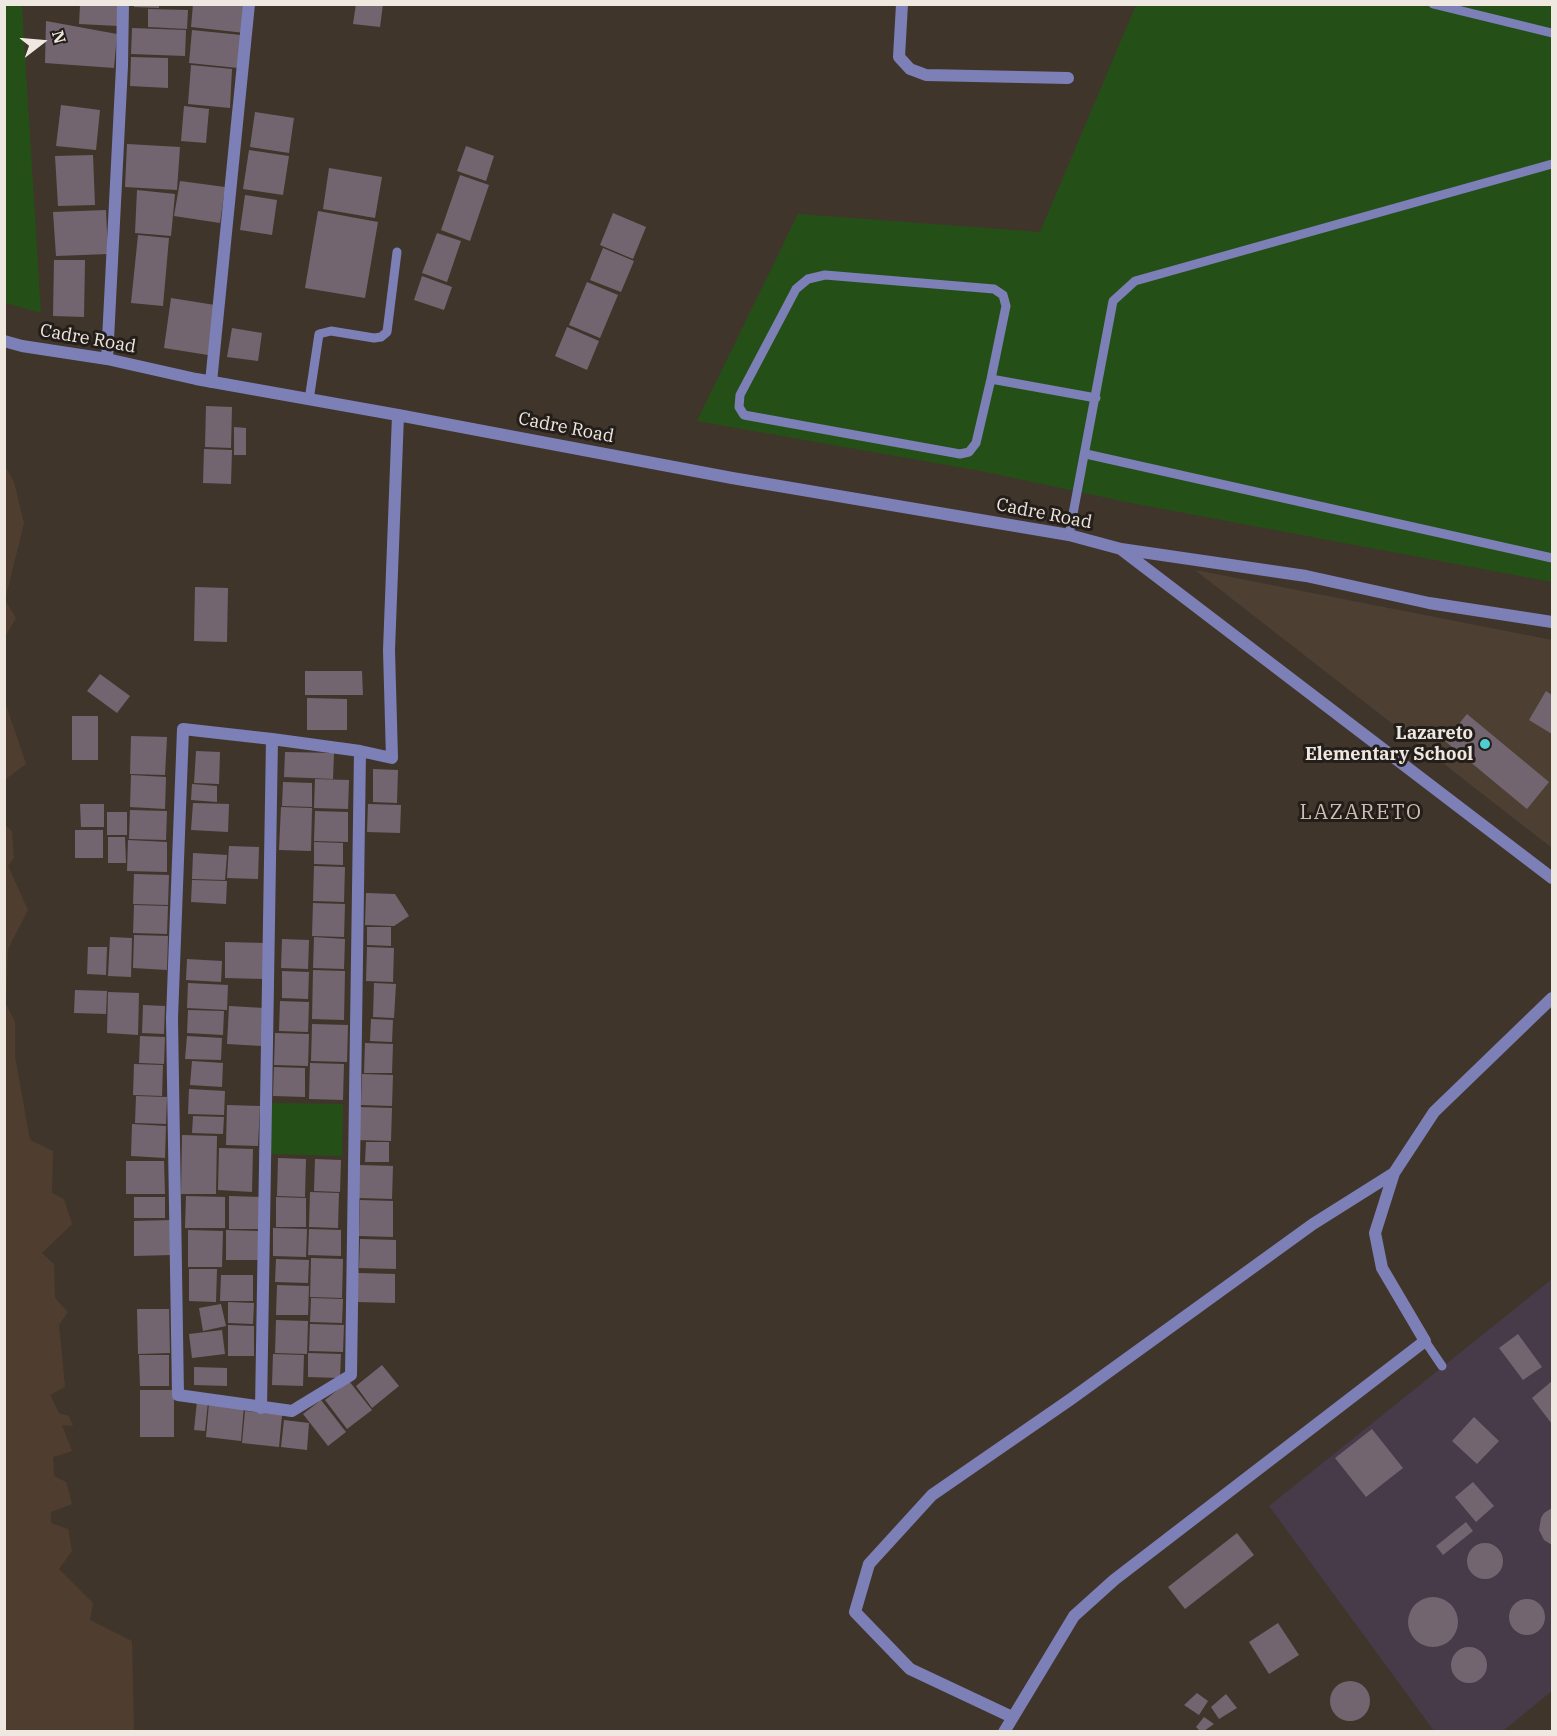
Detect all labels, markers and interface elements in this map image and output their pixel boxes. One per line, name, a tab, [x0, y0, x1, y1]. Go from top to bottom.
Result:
north arrow	[12, 12, 72, 72]
text: N	[48, 28, 71, 46]
street label: Cadre Road	[38, 320, 138, 358]
street label: Cadre Road	[516, 408, 616, 448]
street label: Cadre Road	[994, 494, 1094, 534]
place label: Lazareto Elementary School	[1305, 723, 1473, 766]
marker: Lazareto Elementary School	[1478, 737, 1492, 751]
district label: LAZARETO	[1299, 800, 1423, 826]

